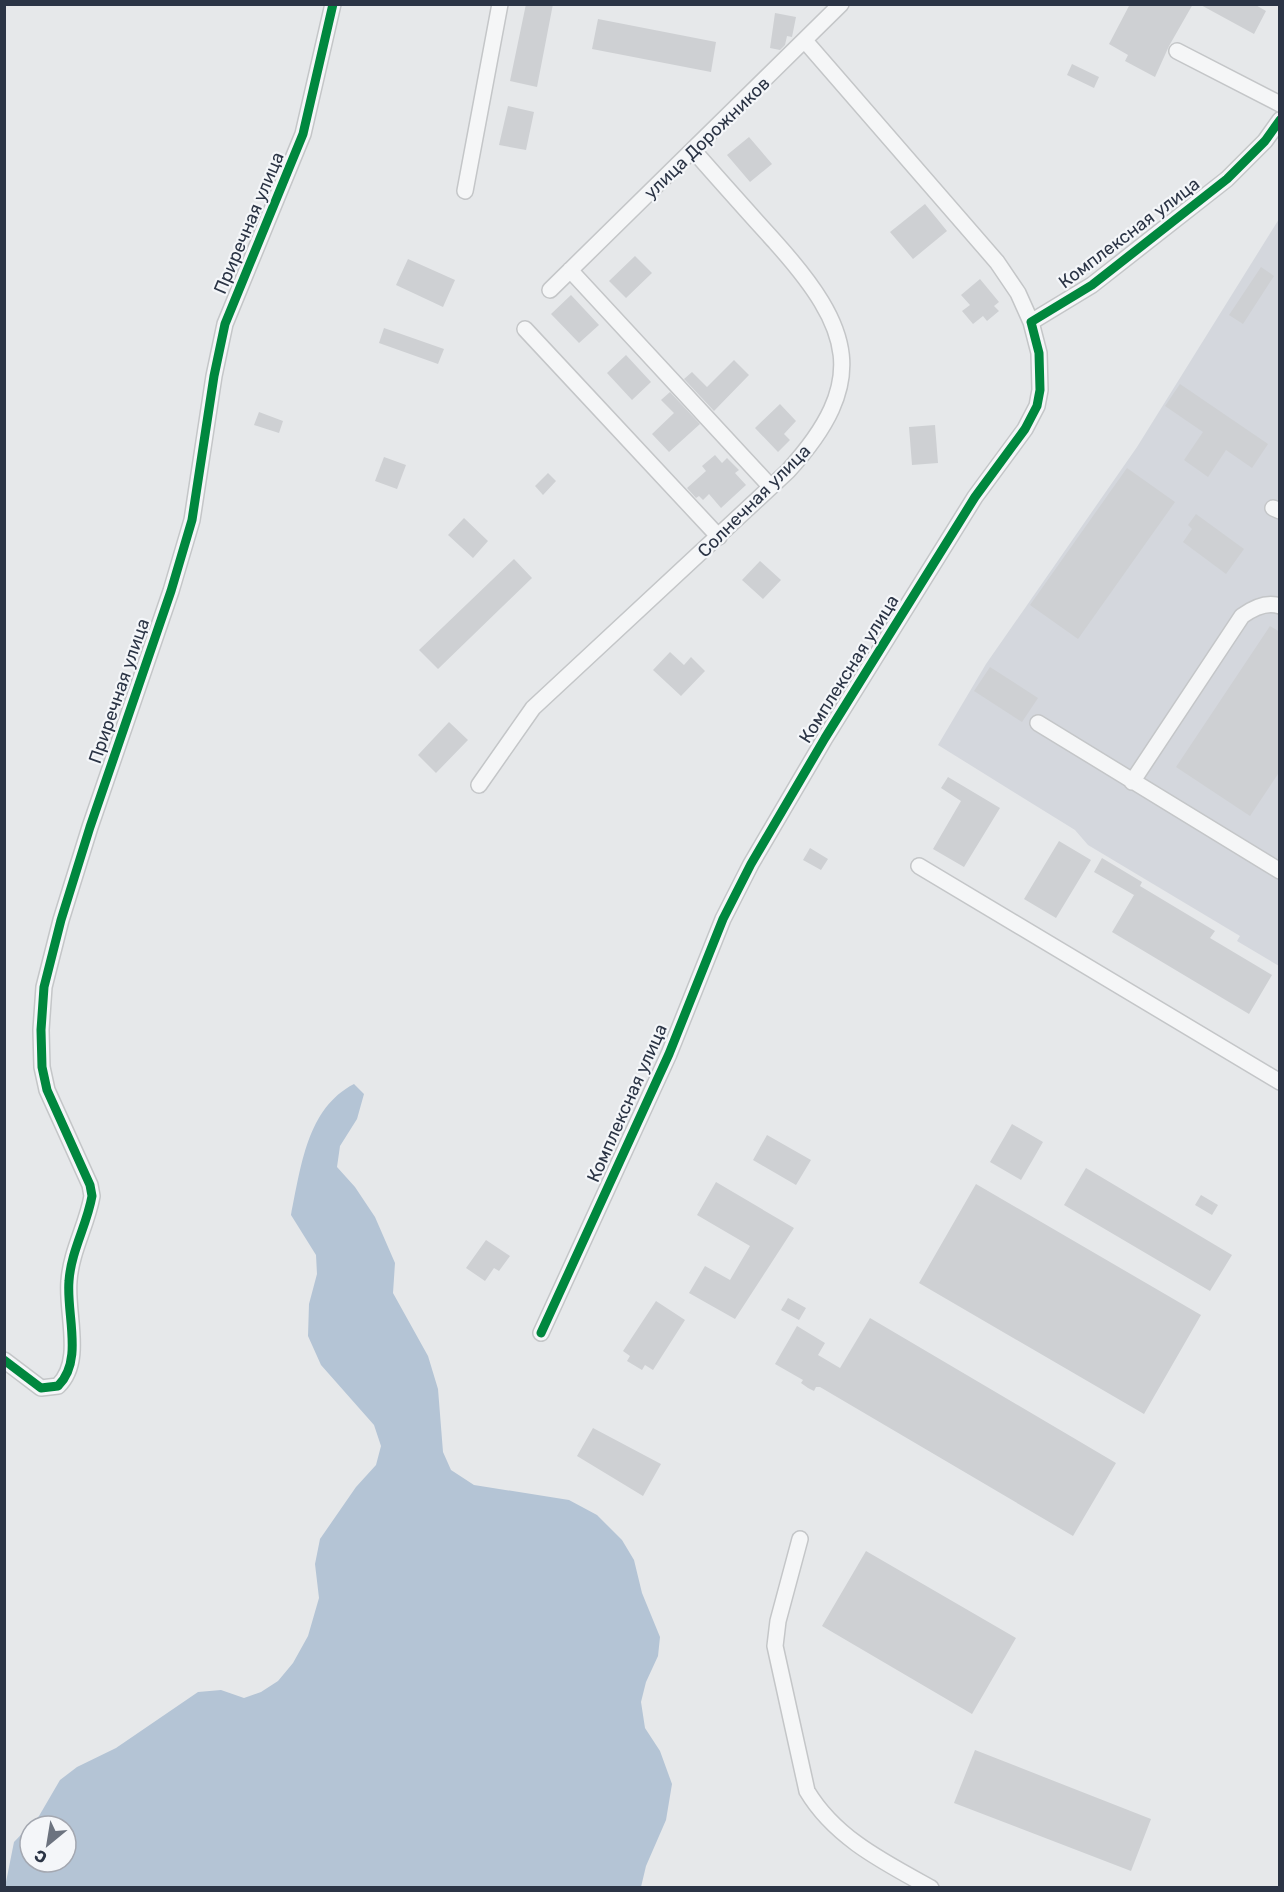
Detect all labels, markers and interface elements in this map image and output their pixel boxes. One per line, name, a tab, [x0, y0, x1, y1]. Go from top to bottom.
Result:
street label: улица Дорожников	[640, 72, 774, 204]
street label: Приречная улица	[209, 149, 289, 297]
street label: Комплексная улица	[1054, 173, 1204, 293]
street label: Солнечная улица	[693, 440, 815, 562]
street label: Комплексная улица	[794, 591, 904, 747]
street label: Приречная улица	[84, 615, 154, 767]
street label: Комплексная улица	[582, 1021, 672, 1185]
north arrow	[18, 1814, 78, 1874]
text: С	[31, 1846, 50, 1868]

